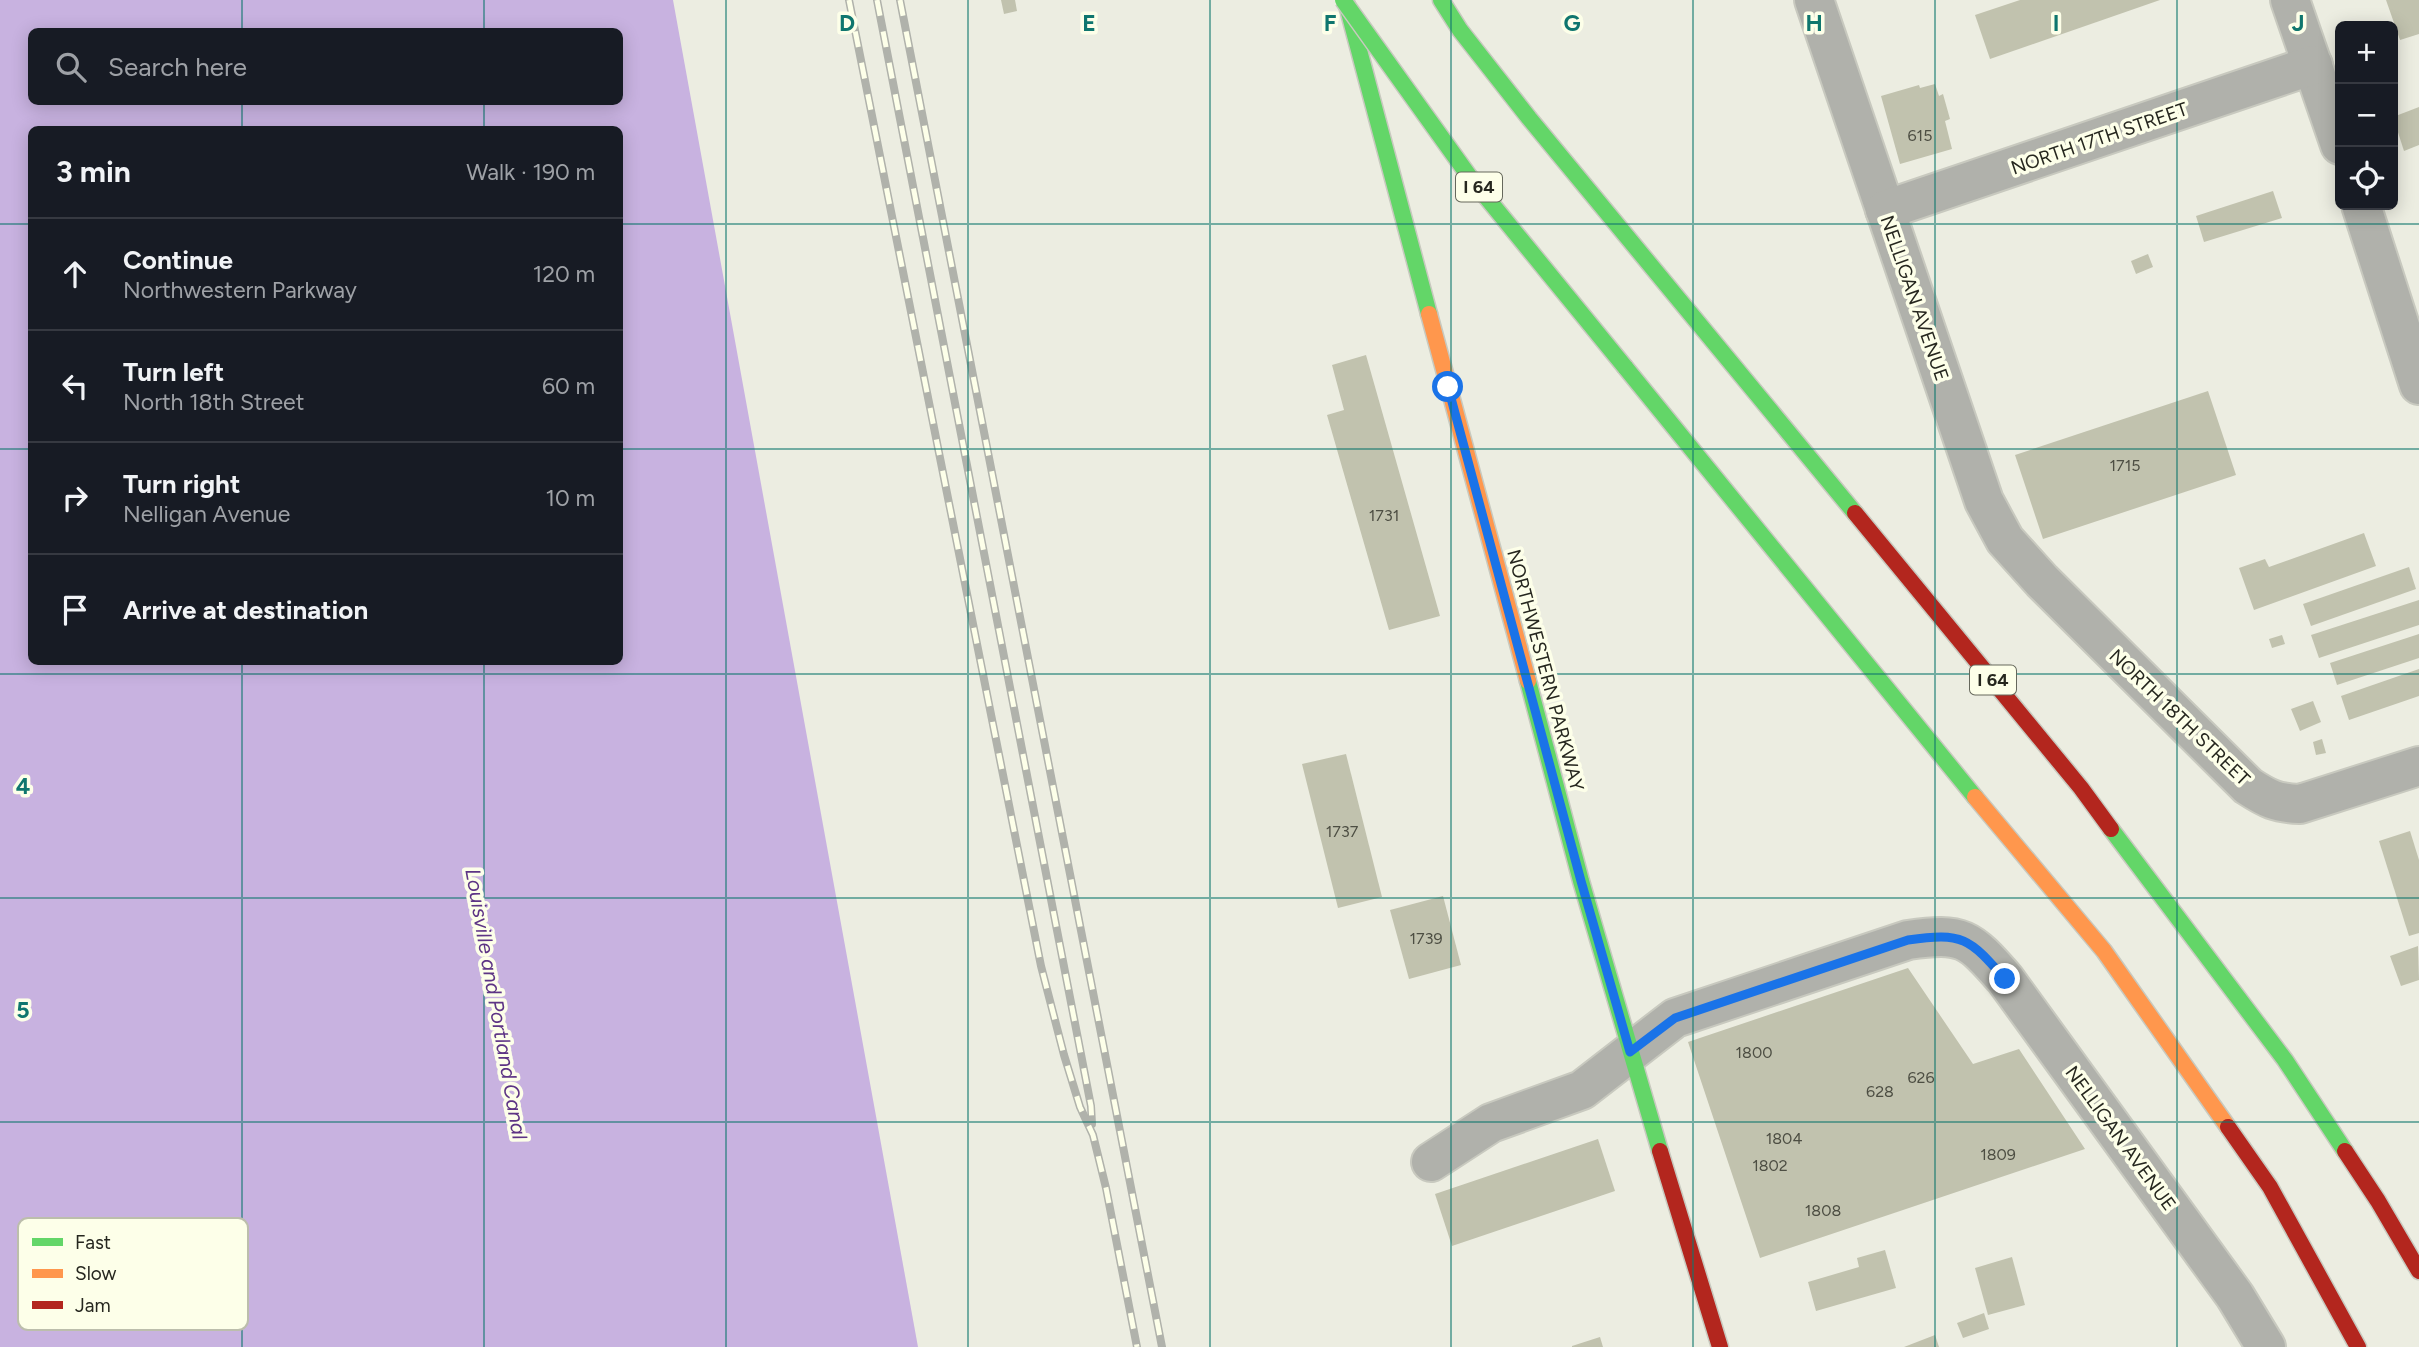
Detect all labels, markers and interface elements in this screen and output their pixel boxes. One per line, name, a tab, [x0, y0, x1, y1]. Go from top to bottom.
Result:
text: D	[839, 9, 855, 37]
text: E	[1082, 9, 1096, 37]
text: F	[1324, 9, 1337, 37]
text: G	[1563, 9, 1581, 37]
text: H	[1805, 9, 1823, 37]
text: I	[2053, 9, 2059, 37]
text: J	[2292, 9, 2304, 37]
map controls	[2335, 21, 2398, 210]
button: +	[2335, 21, 2398, 84]
search box	[28, 28, 623, 105]
icon: search	[52, 48, 90, 86]
text: Search here	[108, 51, 247, 83]
button: −	[2335, 84, 2398, 147]
street label: NORTH 17TH STREET	[2008, 97, 2191, 180]
house number: 615	[1908, 126, 1932, 145]
button: locate	[2335, 147, 2398, 210]
text: 3 min	[56, 153, 131, 190]
text: Walk · 190 m	[466, 158, 595, 186]
road number: I 64	[1456, 172, 1502, 202]
street label: NELLIGAN AVENUE	[1875, 212, 1954, 384]
text: Continue	[123, 244, 233, 276]
icon: ahead	[56, 255, 94, 293]
text: 120 m	[533, 260, 595, 288]
text: Northwestern Parkway	[123, 276, 357, 304]
text: Turn left	[123, 356, 224, 388]
icon: left	[56, 367, 94, 405]
route start	[1432, 371, 1463, 402]
text: 60 m	[542, 372, 595, 400]
text: North 18th Street	[123, 388, 304, 416]
house number: 1715	[2109, 456, 2141, 475]
text: Turn right	[123, 468, 240, 500]
icon: right	[56, 479, 94, 517]
text: 10 m	[546, 484, 595, 512]
text: Nelligan Avenue	[123, 500, 290, 528]
house number: 1731	[1369, 506, 1399, 525]
street label: NORTHWESTERN PARKWAY	[1502, 547, 1589, 794]
icon: arrive	[56, 591, 94, 629]
text: Arrive at destination	[123, 594, 368, 626]
street label: NORTH 18TH STREET	[2105, 644, 2255, 791]
road number: I 64	[1970, 666, 2016, 694]
text: 4	[16, 772, 30, 800]
house number: 1737	[1326, 822, 1359, 841]
water label: Louisville and Portland Canal	[460, 866, 533, 1142]
house number: 1739	[1410, 929, 1442, 948]
route end	[1989, 963, 2020, 994]
text: 5	[16, 996, 30, 1024]
house number: 1800	[1736, 1043, 1772, 1062]
street label: NELLIGAN AVENUE	[2060, 1061, 2181, 1215]
house number: 626	[1907, 1068, 1935, 1087]
house number: 628	[1866, 1082, 1894, 1101]
house number: 1804	[1766, 1129, 1802, 1148]
house number: 1809	[1980, 1145, 2016, 1164]
house number: 1802	[1752, 1156, 1788, 1175]
house number: 1808	[1805, 1201, 1841, 1220]
legend	[18, 1218, 248, 1330]
text: Fast	[75, 1231, 111, 1254]
text: Slow	[75, 1262, 117, 1285]
text: Jam	[75, 1294, 111, 1317]

